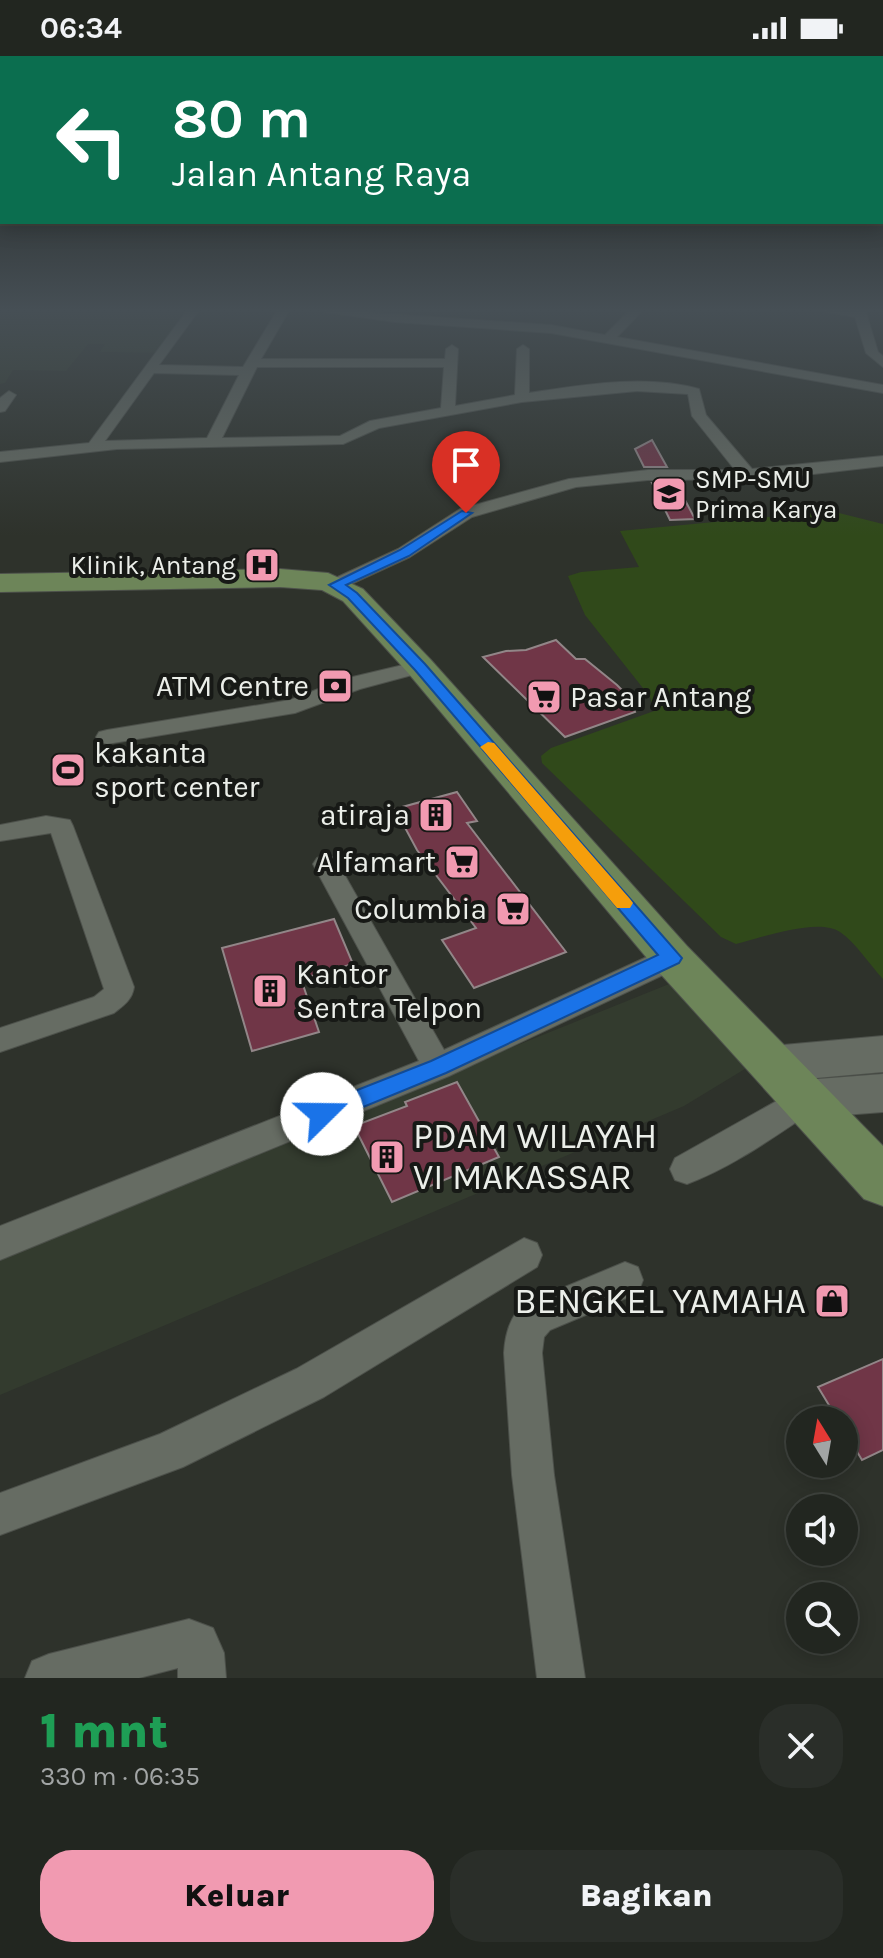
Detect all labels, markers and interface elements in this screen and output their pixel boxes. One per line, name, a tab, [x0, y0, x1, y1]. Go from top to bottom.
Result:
text: 06:34	[40, 10, 122, 46]
text: 80 m	[172, 86, 311, 151]
icon: left	[40, 88, 144, 192]
text: Jalan Antang Raya	[172, 153, 471, 195]
pin	[432, 431, 500, 513]
icon: arrive	[444, 443, 488, 487]
place label: SMP-SMU Prima Karya	[695, 464, 837, 525]
school or university icon: SMP-SMU Prima Karya	[650, 475, 688, 513]
hospital icon: Klinik, Antang	[243, 546, 281, 584]
place label: Klinik, Antang	[70, 550, 236, 581]
bank icon: ATM Centre	[316, 667, 354, 705]
place label: ATM Centre	[156, 668, 309, 704]
supermarket icon: Pasar Antang	[525, 678, 563, 716]
place label: Pasar Antang	[570, 679, 752, 715]
place label: kakanta sport center	[94, 735, 260, 805]
sports icon: kakanta sport center	[49, 751, 87, 789]
building icon: atiraja	[417, 796, 455, 834]
place label: atiraja	[320, 797, 410, 833]
supermarket icon: Alfamart	[443, 843, 481, 881]
place label: Alfamart	[317, 844, 436, 880]
supermarket icon: Columbia	[494, 890, 532, 928]
place label: Columbia	[354, 891, 487, 927]
place label: Kantor Sentra Telpon	[296, 956, 482, 1026]
building icon: Kantor Sentra Telpon	[251, 972, 289, 1010]
position arrow	[280, 1072, 364, 1156]
place label: PDAM WILAYAH VI MAKASSAR	[413, 1115, 657, 1198]
building icon: PDAM WILAYAH VI MAKASSAR	[368, 1138, 406, 1176]
place label: BENGKEL YAMAHA	[514, 1280, 806, 1322]
shop icon: BENGKEL YAMAHA	[813, 1282, 851, 1320]
north arrow	[786, 1406, 858, 1478]
map controls	[786, 1406, 858, 1654]
button: sound	[786, 1494, 858, 1566]
button: search	[786, 1582, 858, 1654]
text: 1 mnt	[40, 1703, 168, 1759]
button: close	[759, 1704, 843, 1788]
text: 330 m · 06:35	[40, 1761, 200, 1792]
button: Keluar	[40, 1850, 434, 1942]
button: Bagikan	[450, 1850, 843, 1942]

